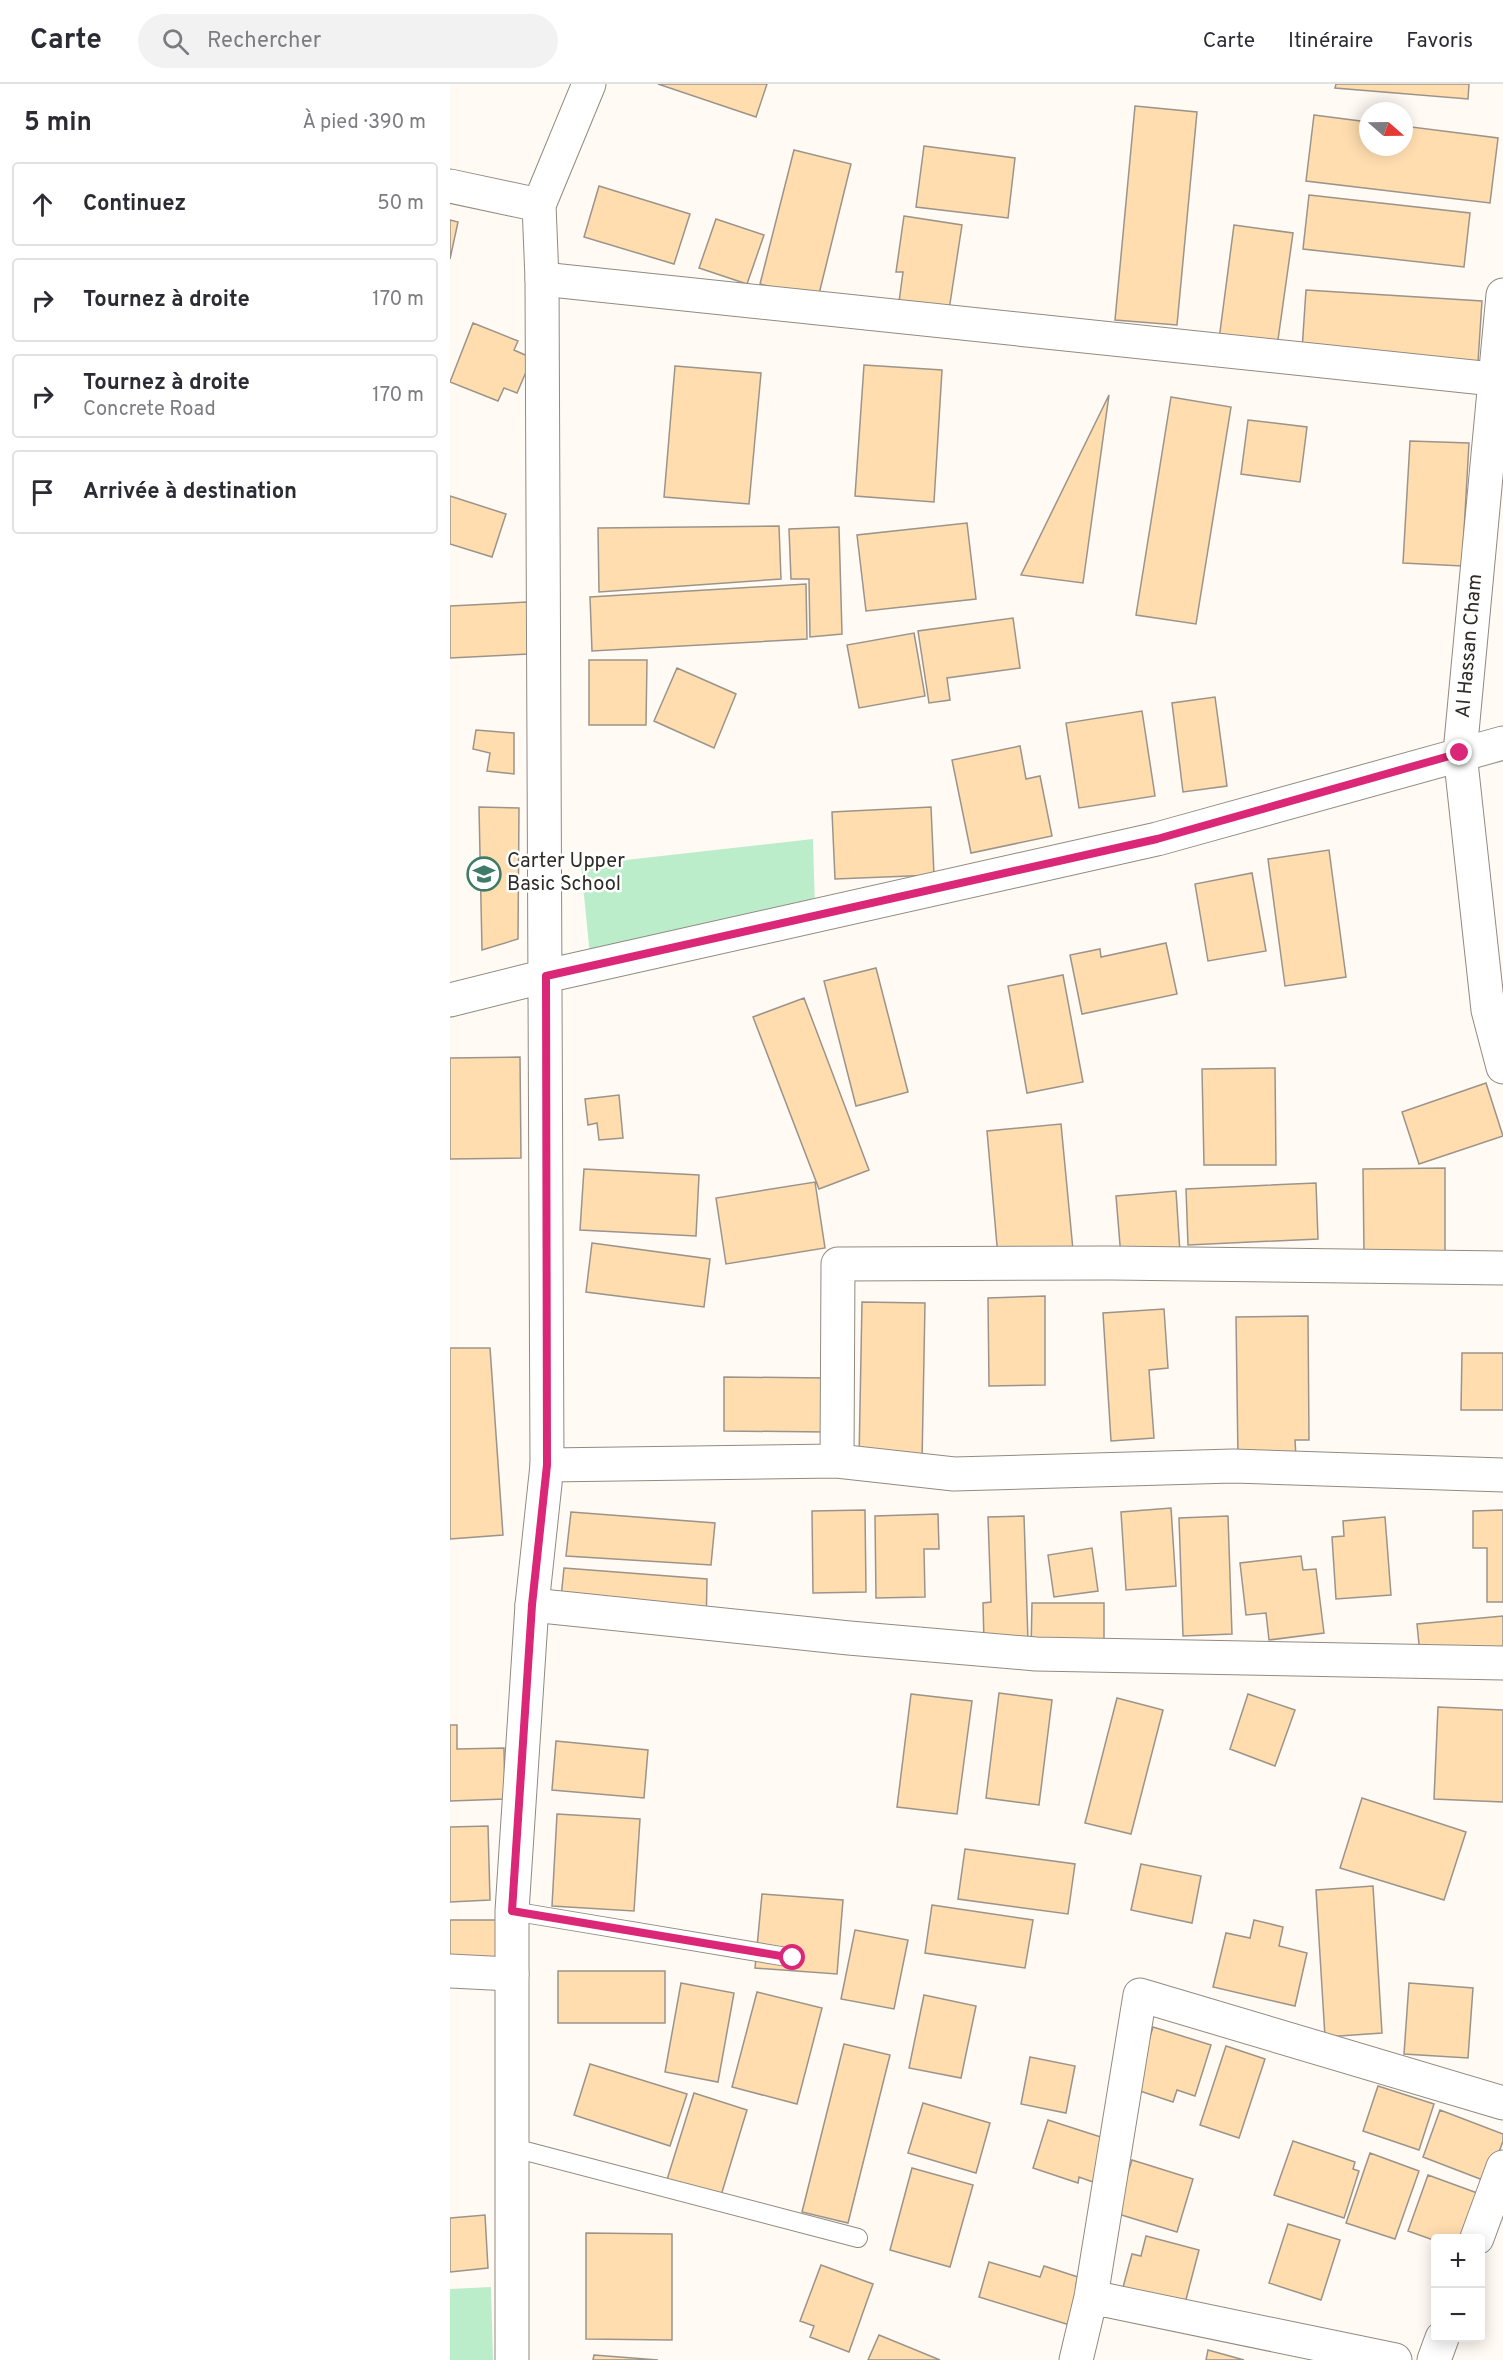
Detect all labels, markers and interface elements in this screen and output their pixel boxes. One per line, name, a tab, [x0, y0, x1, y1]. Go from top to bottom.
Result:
search box	[138, 14, 558, 68]
text: Carte	[30, 23, 102, 59]
icon: search	[159, 25, 192, 58]
text: Rechercher	[207, 28, 321, 55]
text: Carte	[1203, 28, 1255, 55]
text: Itinéraire	[1288, 28, 1373, 55]
text: Favoris	[1406, 28, 1473, 55]
north arrow	[1359, 102, 1413, 156]
text: 5 min	[24, 107, 92, 140]
text: À pied · 390 m	[302, 110, 426, 136]
icon: ahead	[26, 188, 59, 221]
text: Continuez	[83, 191, 186, 218]
text: 50 m	[377, 191, 424, 217]
icon: right	[26, 284, 59, 317]
text: Tournez à droite	[83, 287, 250, 314]
text: 170 m	[372, 287, 424, 313]
text: Tournez à droite	[83, 370, 250, 397]
icon: right	[26, 380, 59, 413]
text: 170 m	[372, 383, 424, 409]
text: Concrete Road	[83, 397, 216, 423]
icon: arrive	[26, 476, 59, 509]
text: Arrivée à destination	[83, 479, 297, 506]
street label: Al Hassan Cham	[1451, 573, 1489, 719]
route end	[1446, 739, 1472, 765]
place label: Carter Upper Basic School	[507, 849, 625, 898]
school or university icon: Carter Upper Basic School	[466, 856, 502, 892]
route start	[779, 1944, 805, 1970]
map controls	[1431, 2234, 1485, 2342]
button: +	[1431, 2234, 1485, 2288]
button: −	[1431, 2288, 1485, 2342]

